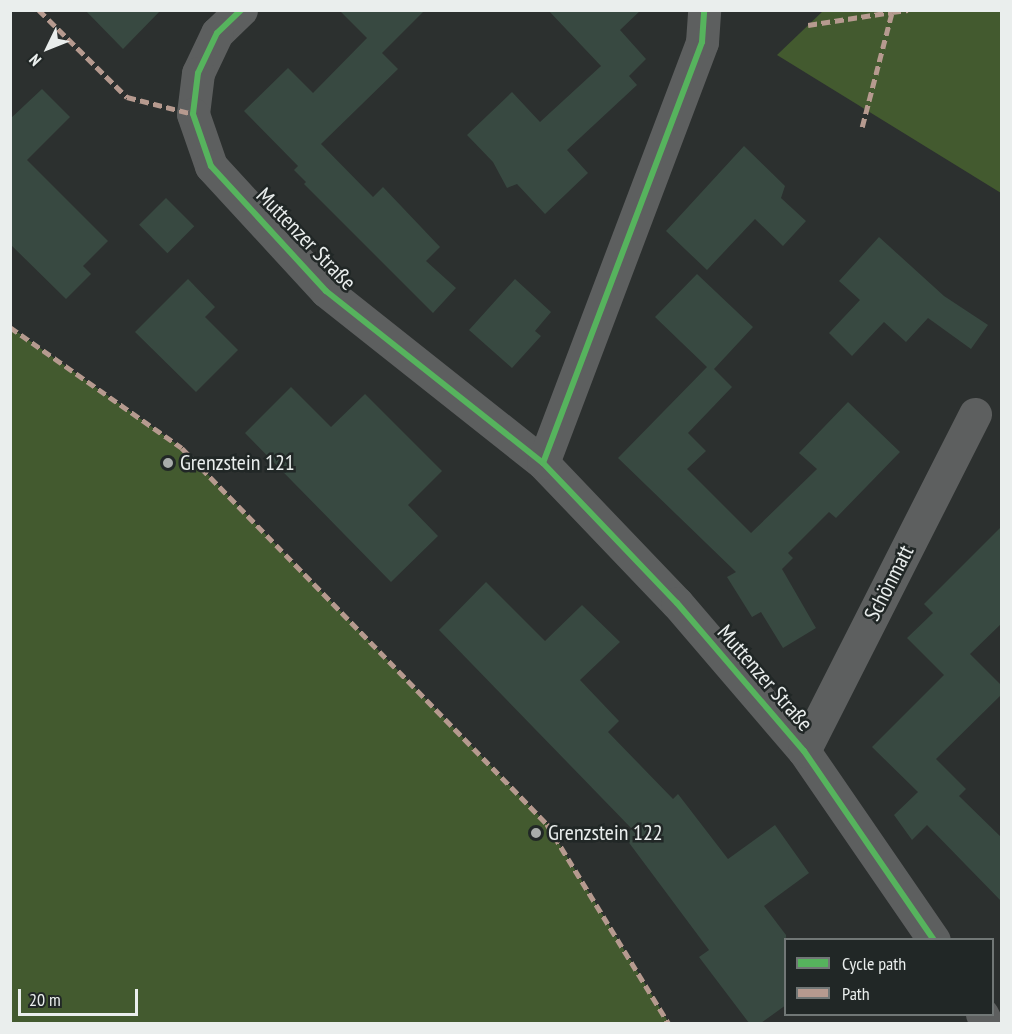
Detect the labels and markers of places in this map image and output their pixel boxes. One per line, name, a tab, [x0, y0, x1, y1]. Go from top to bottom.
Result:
place label: Grenzstein 121	[180, 450, 295, 476]
marker: Grenzstein 121	[161, 456, 175, 470]
place label: Grenzstein 122	[548, 820, 663, 846]
marker: Grenzstein 122	[529, 826, 543, 840]

